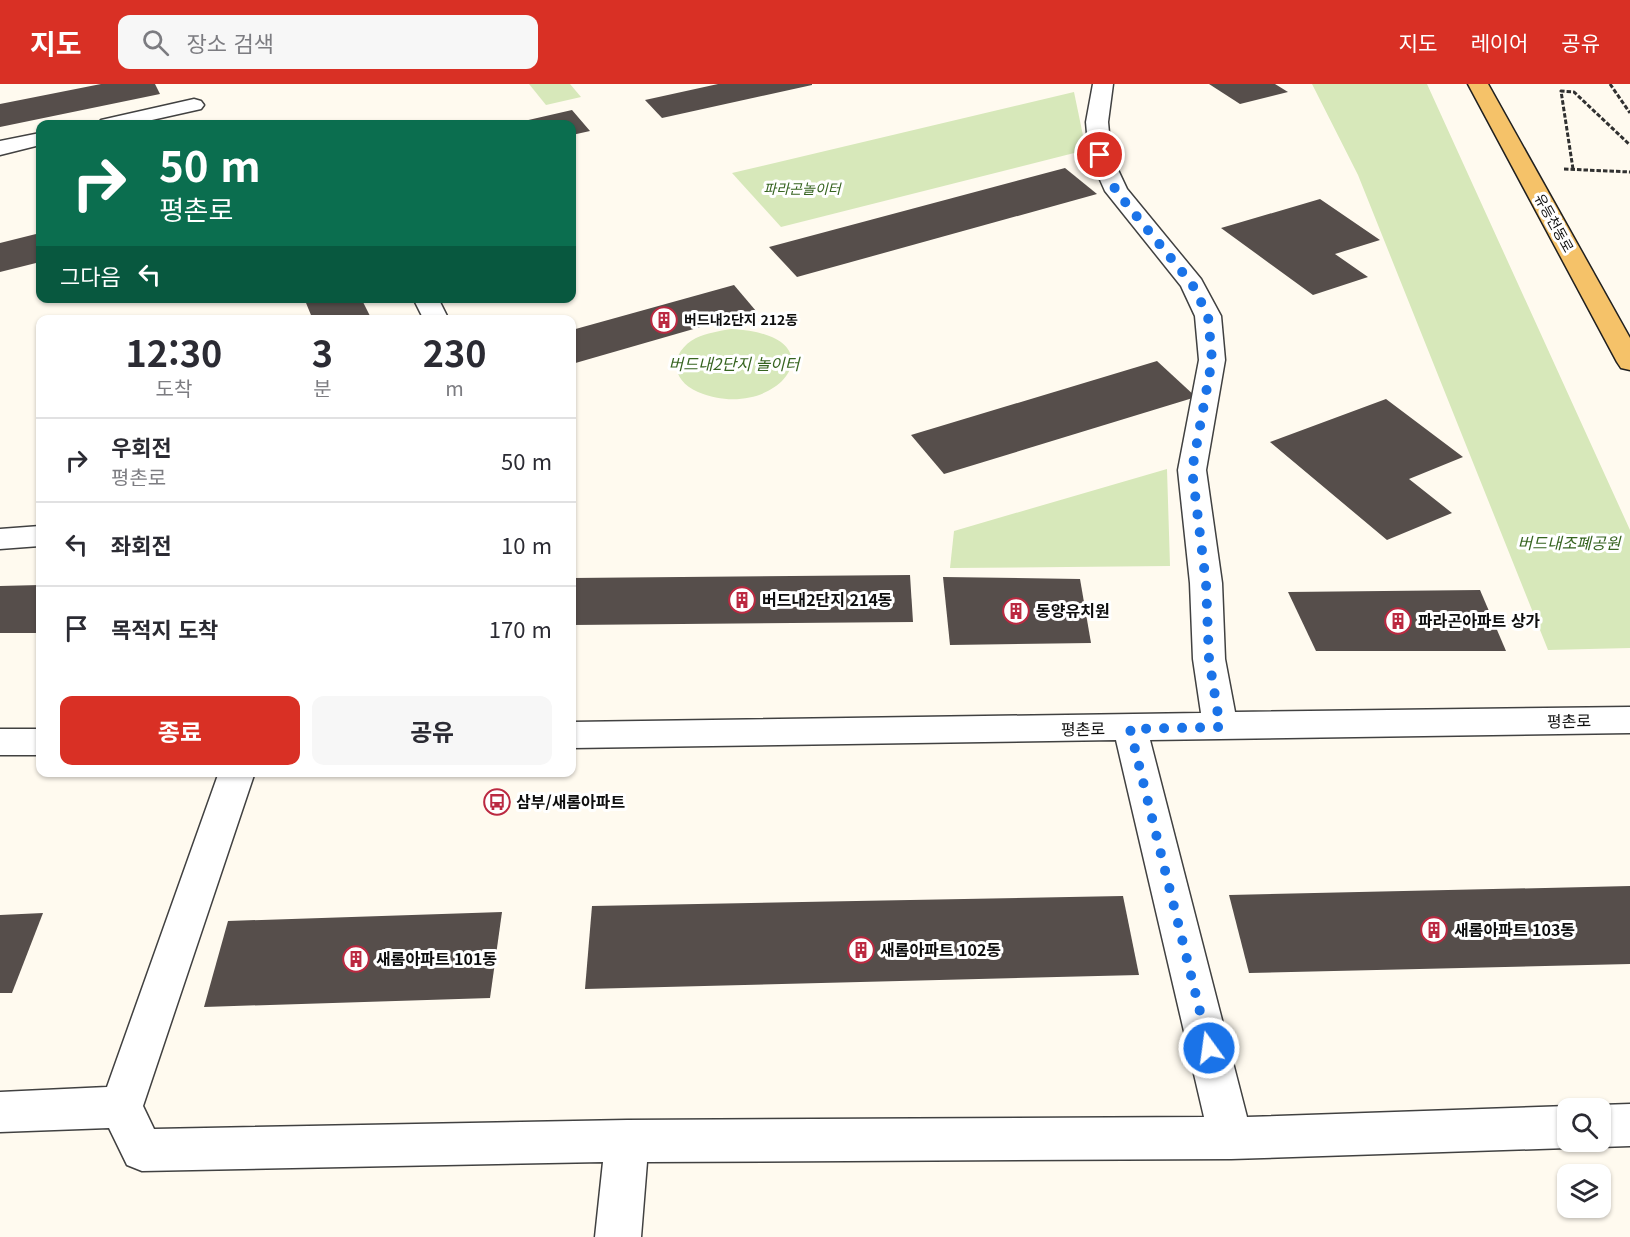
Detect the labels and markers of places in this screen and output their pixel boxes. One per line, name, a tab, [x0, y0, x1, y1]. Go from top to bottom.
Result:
pin	[1074, 129, 1125, 180]
building icon: 버드내2단지 212동	[649, 305, 679, 335]
place label: 버드내2단지 212동	[684, 309, 798, 329]
building icon: 버드내2단지 214동	[727, 585, 757, 615]
place label: 버드내2단지 214동	[762, 587, 893, 611]
building icon: 동양유치원	[1001, 596, 1031, 626]
place label: 동양유치원	[1036, 598, 1110, 622]
building icon: 파라곤아파트 상가	[1383, 606, 1413, 636]
place label: 파라곤아파트 상가	[1418, 608, 1541, 632]
bus stop icon: 삼부/새롬아파트	[482, 787, 512, 817]
place label: 삼부/새롬아파트	[516, 789, 626, 813]
building icon: 새롬아파트 103동	[1419, 915, 1449, 945]
place label: 새롬아파트 103동	[1454, 917, 1575, 941]
building icon: 새롬아파트 102동	[846, 935, 876, 965]
place label: 새롬아파트 102동	[880, 937, 1001, 961]
building icon: 새롬아파트 101동	[341, 944, 371, 974]
place label: 새롬아파트 101동	[376, 946, 497, 970]

